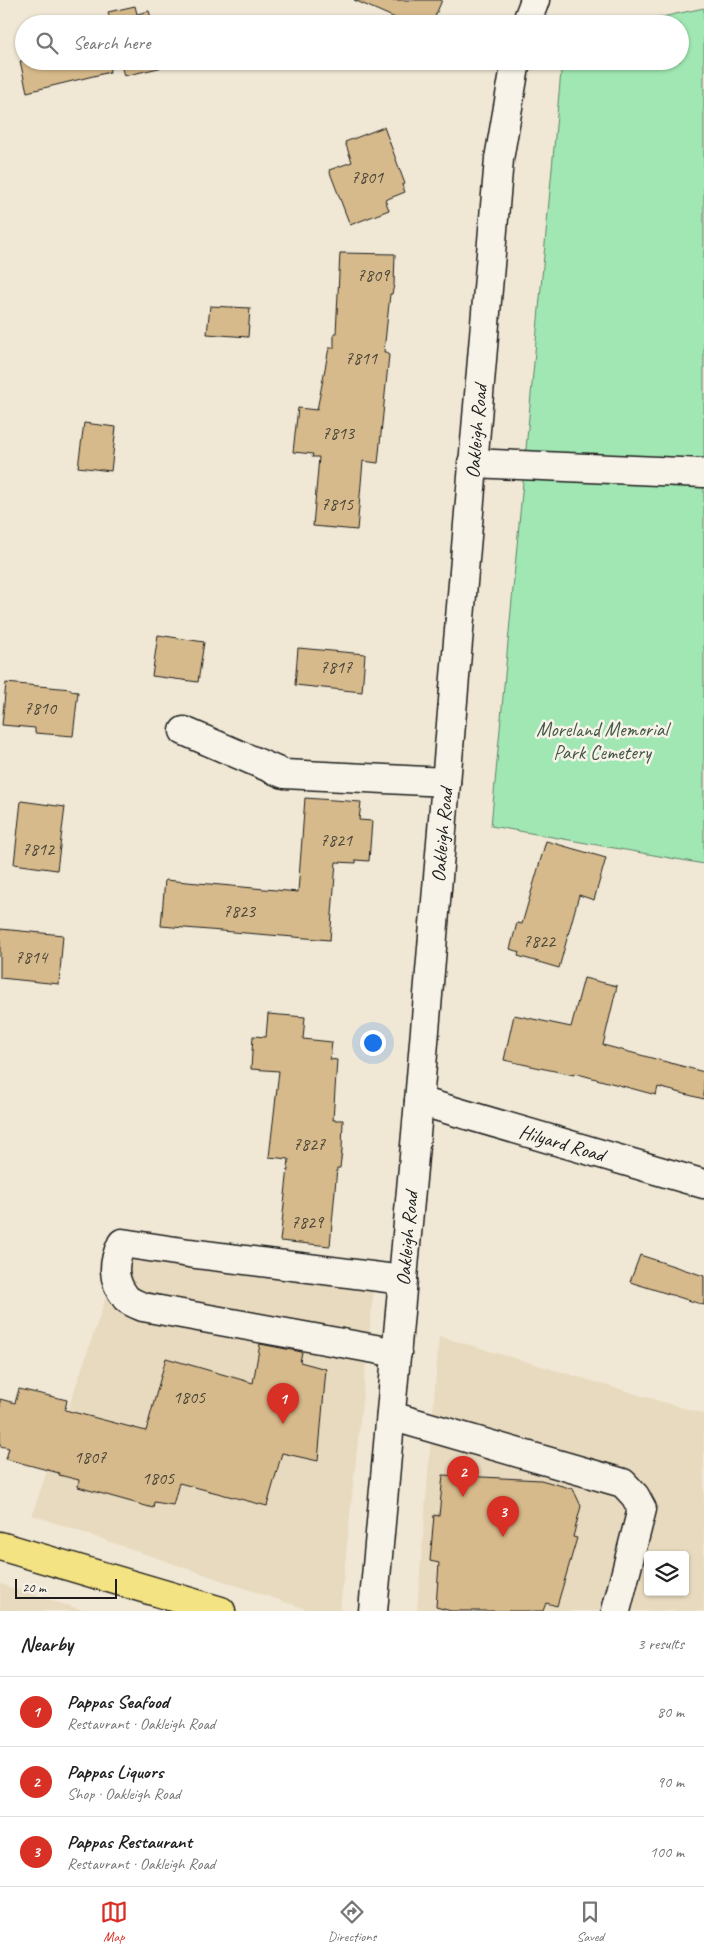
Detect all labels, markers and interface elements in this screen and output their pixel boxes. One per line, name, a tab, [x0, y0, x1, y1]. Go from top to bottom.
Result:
search box	[15, 15, 689, 70]
icon: search	[33, 29, 61, 57]
text: Search here	[73, 31, 150, 55]
house number: 7801	[351, 166, 384, 188]
house number: 7809	[357, 264, 391, 286]
house number: 7811	[345, 347, 378, 369]
street label: Oakleigh Road	[459, 380, 493, 480]
house number: 7813	[322, 422, 356, 444]
house number: 7815	[321, 493, 354, 515]
house number: 7817	[320, 656, 353, 678]
house number: 7810	[24, 697, 58, 719]
park label: Moreland Memorial Park Cemetery	[536, 717, 671, 765]
street label: Oakleigh Road	[425, 784, 458, 883]
house number: 7821	[320, 829, 353, 851]
house number: 7812	[22, 838, 56, 860]
house number: 7823	[223, 900, 257, 922]
house number: 7822	[523, 930, 557, 952]
house number: 7814	[15, 946, 49, 968]
your location	[360, 1030, 386, 1056]
street label: Hilyard Road	[516, 1118, 611, 1168]
house number: 7827	[293, 1133, 326, 1155]
street label: Oakleigh Road	[390, 1187, 424, 1287]
house number: 7829	[291, 1211, 325, 1233]
pin: 1	[267, 1383, 299, 1424]
house number: 1805	[173, 1386, 206, 1408]
house number: 1807	[74, 1446, 107, 1468]
pin: 2	[447, 1456, 479, 1497]
house number: 1805	[142, 1467, 175, 1489]
pin: 3	[487, 1496, 519, 1537]
map controls	[644, 1551, 689, 1596]
button: layers	[644, 1551, 689, 1596]
scale bar	[15, 1576, 118, 1599]
text: 20 m	[22, 1579, 46, 1596]
text: Nearby	[20, 1631, 73, 1657]
text: 3 results	[637, 1634, 684, 1654]
text: Pappas Seafood	[67, 1690, 168, 1714]
text: 1	[32, 1702, 40, 1722]
text: 80 m	[657, 1702, 684, 1722]
text: Restaurant · Oakleigh Road	[67, 1714, 215, 1734]
text: Pappas Liquors	[67, 1760, 163, 1784]
text: 2	[32, 1772, 40, 1792]
text: 90 m	[657, 1772, 684, 1792]
text: Shop · Oakleigh Road	[67, 1784, 180, 1804]
text: Pappas Restaurant	[67, 1830, 192, 1854]
text: 3	[32, 1842, 40, 1862]
text: 100 m	[650, 1842, 684, 1862]
text: Restaurant · Oakleigh Road	[67, 1854, 215, 1874]
tab: Map	[100, 1898, 128, 1945]
tab: Directions	[328, 1898, 376, 1945]
tab: Saved	[576, 1898, 604, 1945]

